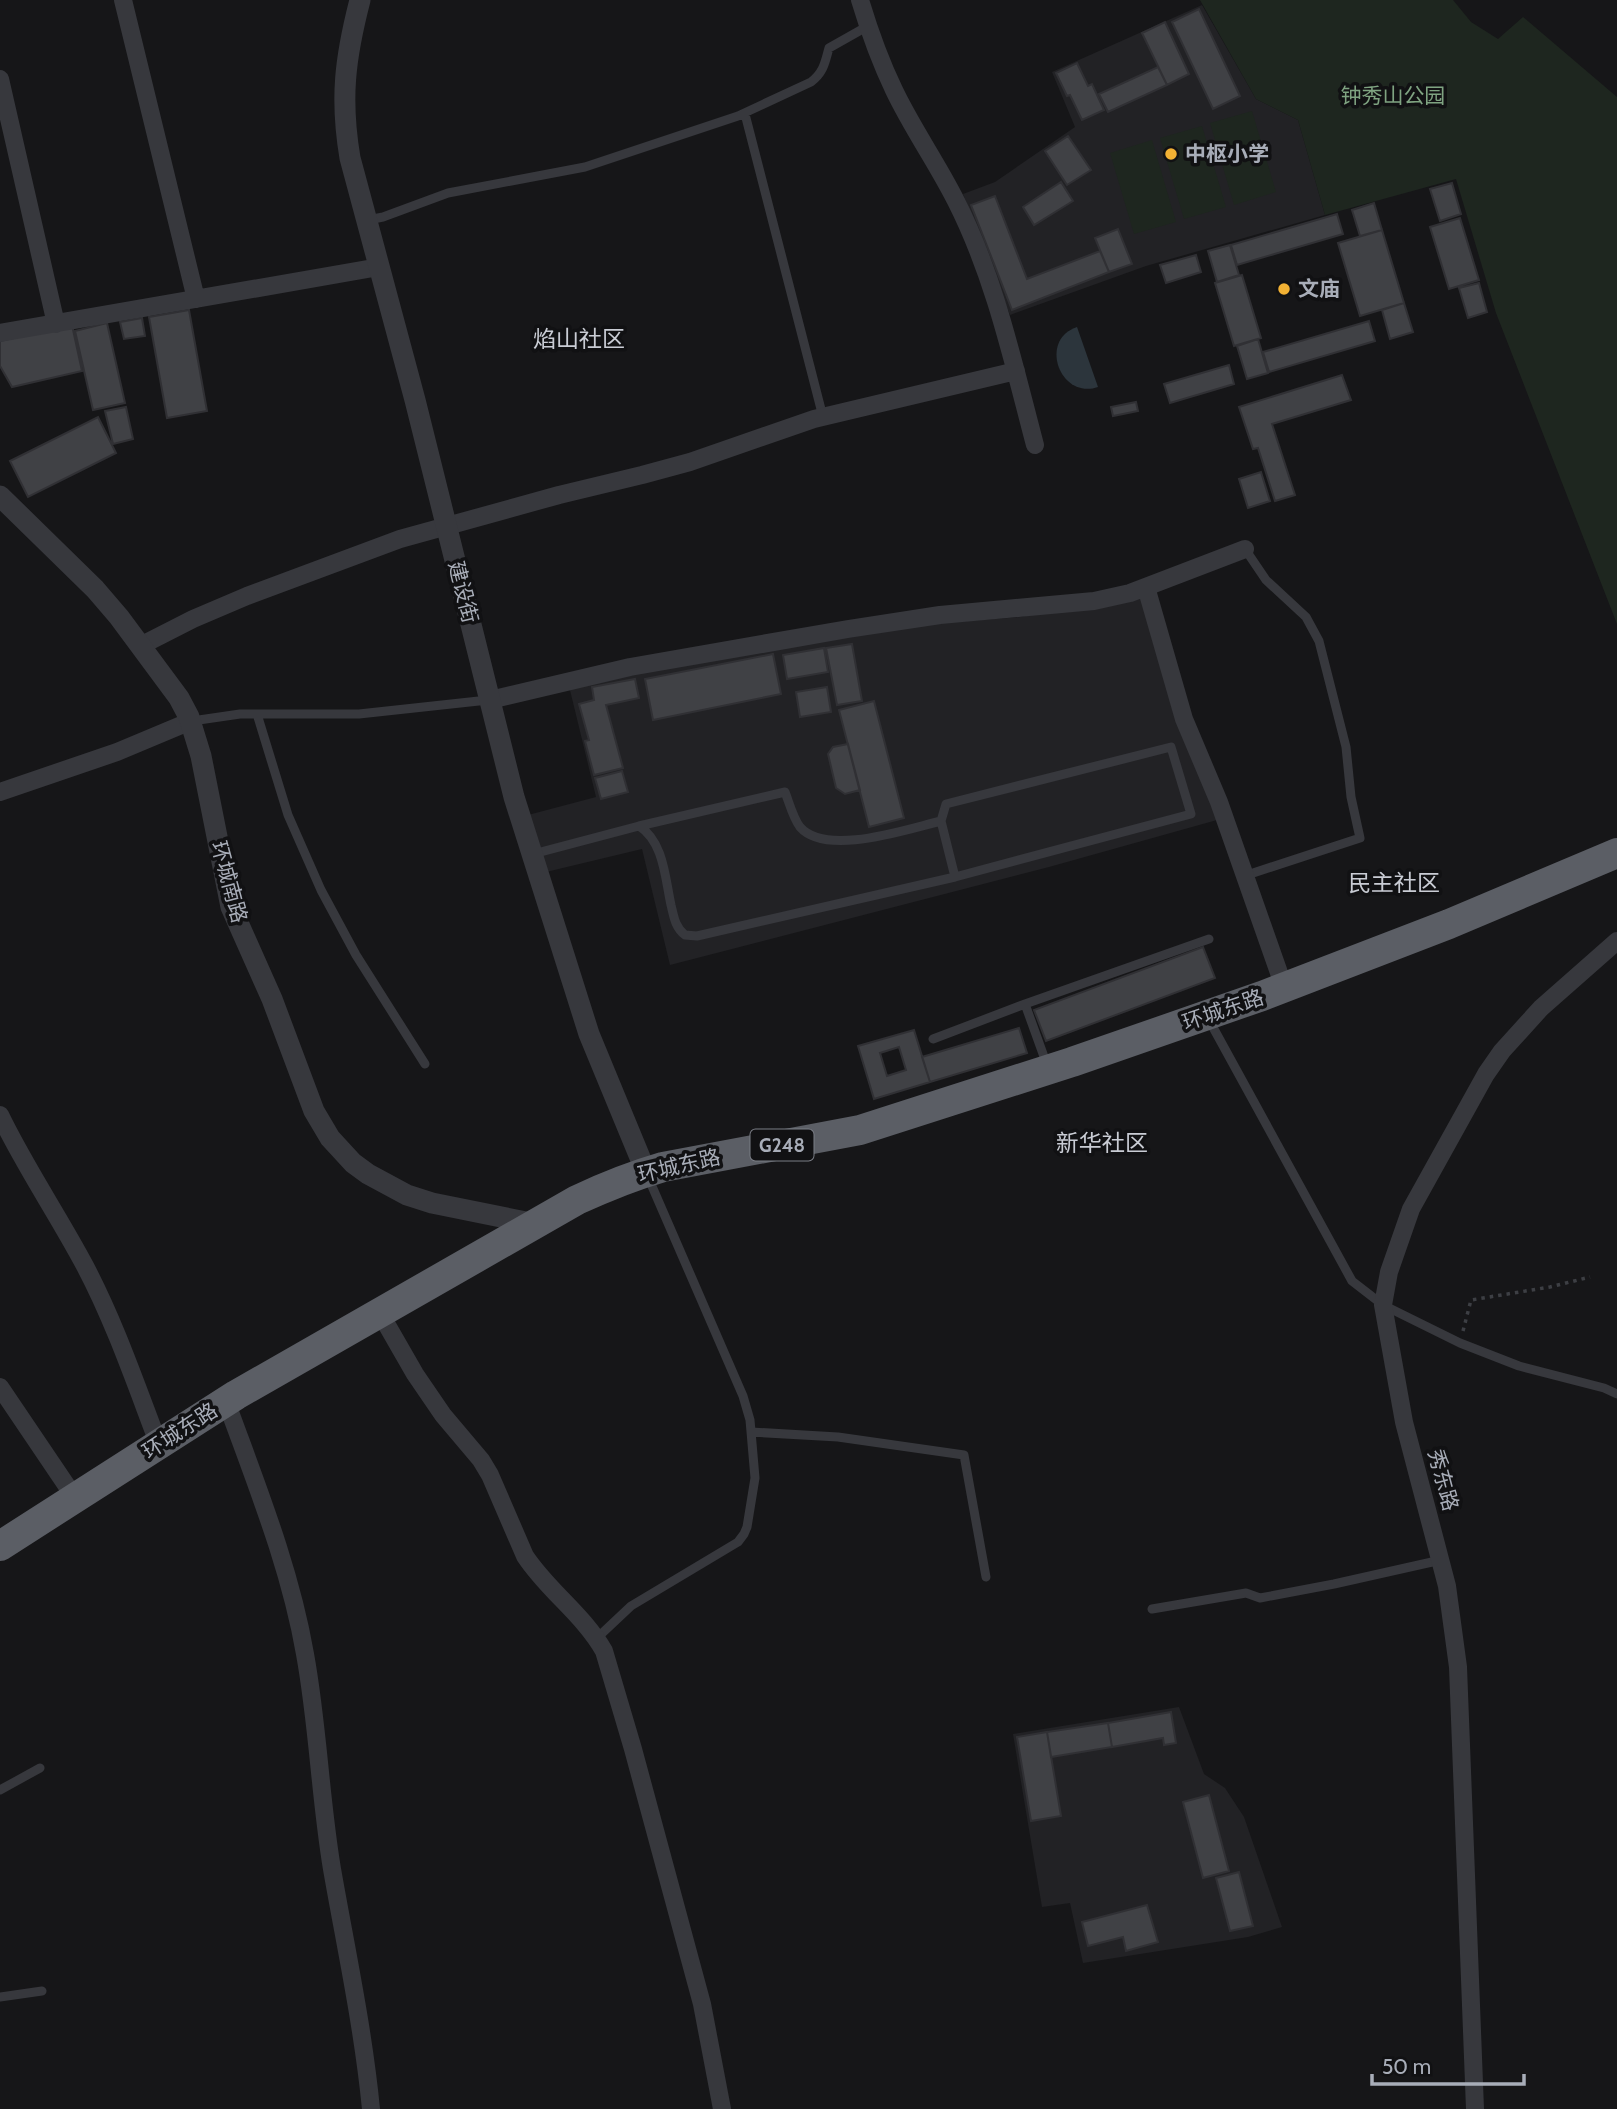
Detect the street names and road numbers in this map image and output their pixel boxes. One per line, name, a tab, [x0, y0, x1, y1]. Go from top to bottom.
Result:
street label: 建设街	[444, 558, 483, 625]
street label: 环城南路	[207, 838, 252, 926]
street label: 环城东路	[1179, 984, 1267, 1035]
road number: G248	[750, 1130, 814, 1161]
street label: 环城东路	[635, 1144, 723, 1187]
street label: 环城东路	[138, 1397, 222, 1464]
street label: 秀东路	[1423, 1446, 1464, 1514]

